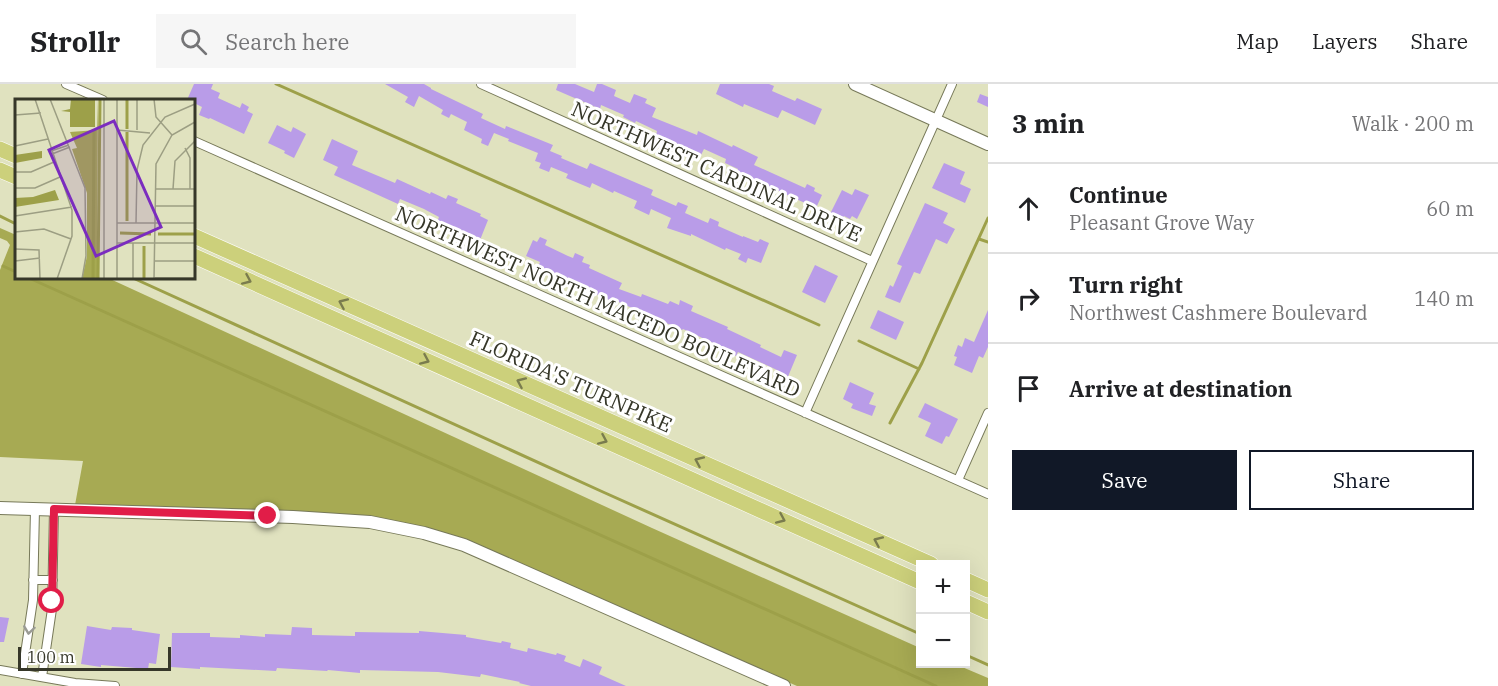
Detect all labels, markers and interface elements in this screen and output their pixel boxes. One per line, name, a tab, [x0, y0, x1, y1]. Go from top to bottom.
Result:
search box	[156, 14, 576, 68]
text: Strollr	[30, 23, 120, 60]
icon: search	[177, 25, 210, 58]
text: Search here	[225, 27, 349, 56]
text: Map	[1236, 27, 1279, 55]
text: Layers	[1312, 27, 1378, 55]
text: Share	[1411, 27, 1468, 55]
street label: NORTHWEST CARDINAL DRIVE	[567, 94, 867, 248]
inset map	[15, 99, 195, 279]
text: 3 min	[1012, 106, 1085, 140]
text: Walk · 200 m	[1352, 110, 1474, 137]
text: Continue	[1069, 180, 1168, 209]
icon: ahead	[1012, 192, 1045, 225]
text: 60 m	[1426, 195, 1474, 222]
street label: NORTHWEST NORTH MACEDO BOULEVARD	[391, 199, 805, 403]
text: Pleasant Grove Way	[1069, 209, 1254, 236]
text: Turn right	[1069, 270, 1183, 299]
one-way arrow	[240, 273, 251, 285]
icon: right	[1012, 282, 1045, 315]
text: 140 m	[1414, 285, 1474, 312]
one-way arrow	[339, 298, 350, 310]
text: Northwest Cashmere Boulevard	[1069, 299, 1368, 326]
street label: FLORIDA'S TURNPIKE	[465, 324, 677, 438]
one-way arrow	[418, 353, 429, 365]
icon: arrive	[1012, 372, 1045, 405]
text: Arrive at destination	[1069, 374, 1292, 403]
one-way arrow	[517, 377, 528, 389]
one-way arrow	[596, 432, 607, 444]
button: Save	[1012, 450, 1237, 510]
button: Share	[1249, 450, 1474, 510]
one-way arrow	[695, 457, 706, 469]
route end	[254, 502, 280, 528]
one-way arrow	[774, 512, 785, 524]
one-way arrow	[873, 536, 884, 548]
map controls	[916, 560, 970, 668]
button: +	[916, 560, 970, 614]
route start	[38, 587, 64, 613]
button: −	[916, 614, 970, 668]
one-way arrow	[24, 625, 36, 635]
scale bar	[18, 644, 171, 672]
text: 100 m	[27, 647, 75, 667]

